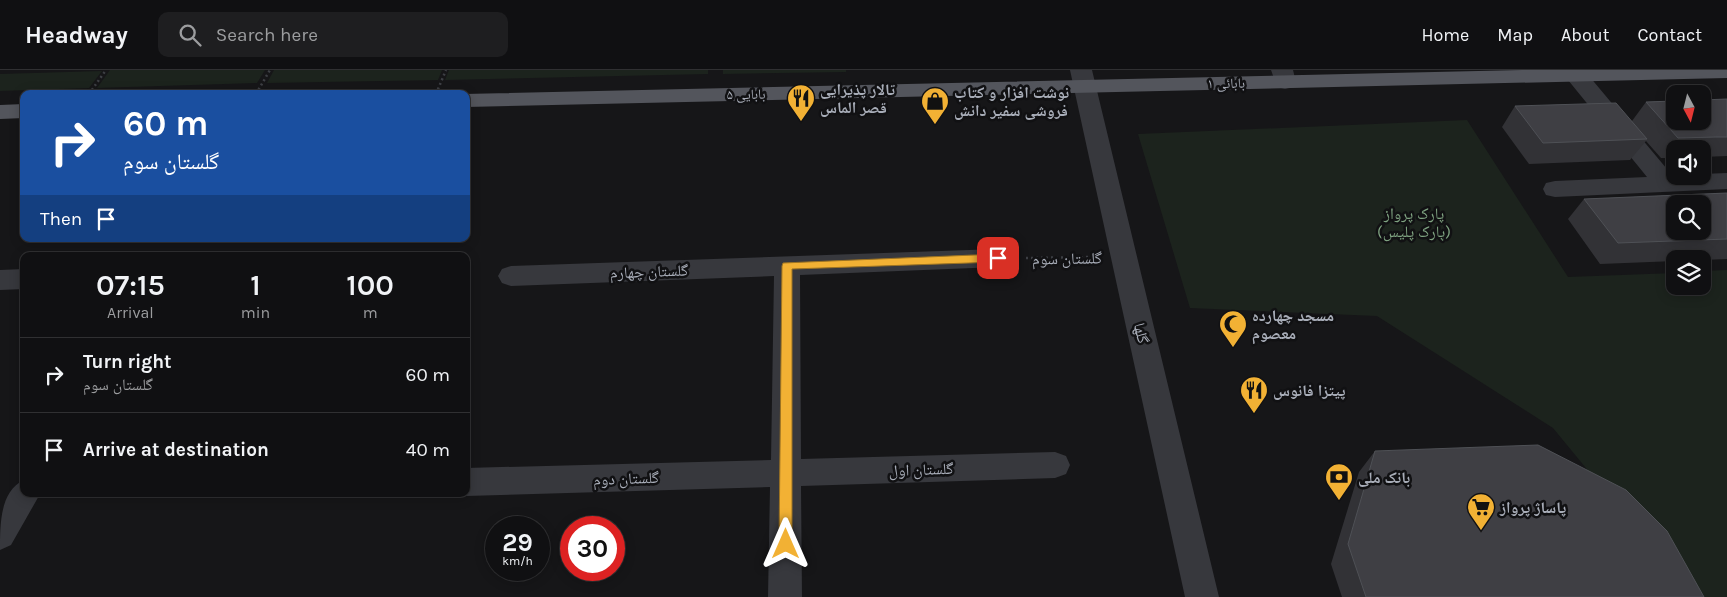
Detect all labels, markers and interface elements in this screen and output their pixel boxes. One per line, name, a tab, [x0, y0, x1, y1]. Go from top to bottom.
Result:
search box	[158, 12, 508, 57]
text: Headway	[25, 21, 128, 49]
icon: search	[176, 21, 204, 49]
text: Search here	[216, 24, 318, 46]
text: Home	[1421, 24, 1469, 46]
text: Map	[1497, 24, 1533, 46]
text: About	[1561, 24, 1610, 46]
text: Contact	[1638, 24, 1702, 46]
street label: بابائی ۱	[1207, 75, 1245, 92]
place label: تالار پذیرایی قصر الماس	[820, 80, 896, 117]
restaurant icon: تالار پذیرایی قصر الماس	[786, 83, 816, 122]
place label: نوشت افزار و کتاب فروشی سفیر دانش	[954, 83, 1069, 120]
north arrow	[1666, 85, 1711, 130]
map controls	[1666, 85, 1711, 295]
street label: ۵ بابایی	[726, 86, 766, 103]
shop icon: نوشت افزار و کتاب فروشی سفیر دانش	[920, 86, 950, 125]
text: 60 m	[123, 103, 208, 144]
icon: right	[40, 110, 105, 175]
button: sound	[1666, 140, 1711, 185]
text: گلستان سوم	[123, 149, 219, 175]
button: search	[1666, 195, 1711, 240]
park label: پارک پرواز (پارک پلیس)	[1377, 204, 1451, 242]
icon: arrive	[92, 205, 120, 233]
text: Then	[40, 208, 82, 230]
pin	[977, 237, 1019, 279]
icon: arrive	[984, 244, 1012, 272]
street label: گلستان سوم	[1032, 248, 1103, 270]
button: layers	[1666, 250, 1711, 295]
street label: گلستان چهارم	[609, 261, 689, 283]
text: 07:15	[96, 267, 165, 303]
text: 1	[250, 267, 261, 303]
text: 100	[346, 267, 394, 303]
text: Arrival	[107, 303, 154, 322]
text: min	[241, 303, 270, 322]
text: m	[363, 303, 378, 322]
place label: مسجد چهارده معصوم	[1252, 306, 1334, 345]
mosque icon: مسجد چهارده معصوم	[1218, 309, 1248, 348]
street label: گلها	[1130, 321, 1153, 346]
text: Turn right	[83, 351, 172, 373]
icon: right	[40, 361, 68, 389]
text: 60 m	[406, 364, 450, 386]
text: گلستان سوم	[83, 375, 153, 394]
restaurant icon: پیتزا فانوس	[1239, 375, 1269, 414]
place label: پیتزا فانوس	[1273, 381, 1346, 400]
icon: arrive	[40, 436, 68, 464]
text: Arrive at destination	[83, 439, 269, 461]
text: 40 m	[406, 439, 450, 461]
street label: گلستان اول	[888, 459, 954, 481]
bank icon: بانک ملی	[1324, 462, 1354, 501]
street label: گلستان دوم	[593, 468, 660, 490]
place label: بانک ملی	[1358, 468, 1410, 487]
supermarket icon: پاساژ پرواز	[1466, 492, 1496, 531]
place label: پاساژ پرواز	[1499, 498, 1566, 517]
speed limit sign: 30	[560, 516, 625, 581]
position arrow	[759, 517, 811, 569]
text: 29	[502, 528, 533, 557]
text: km/h	[502, 554, 533, 568]

